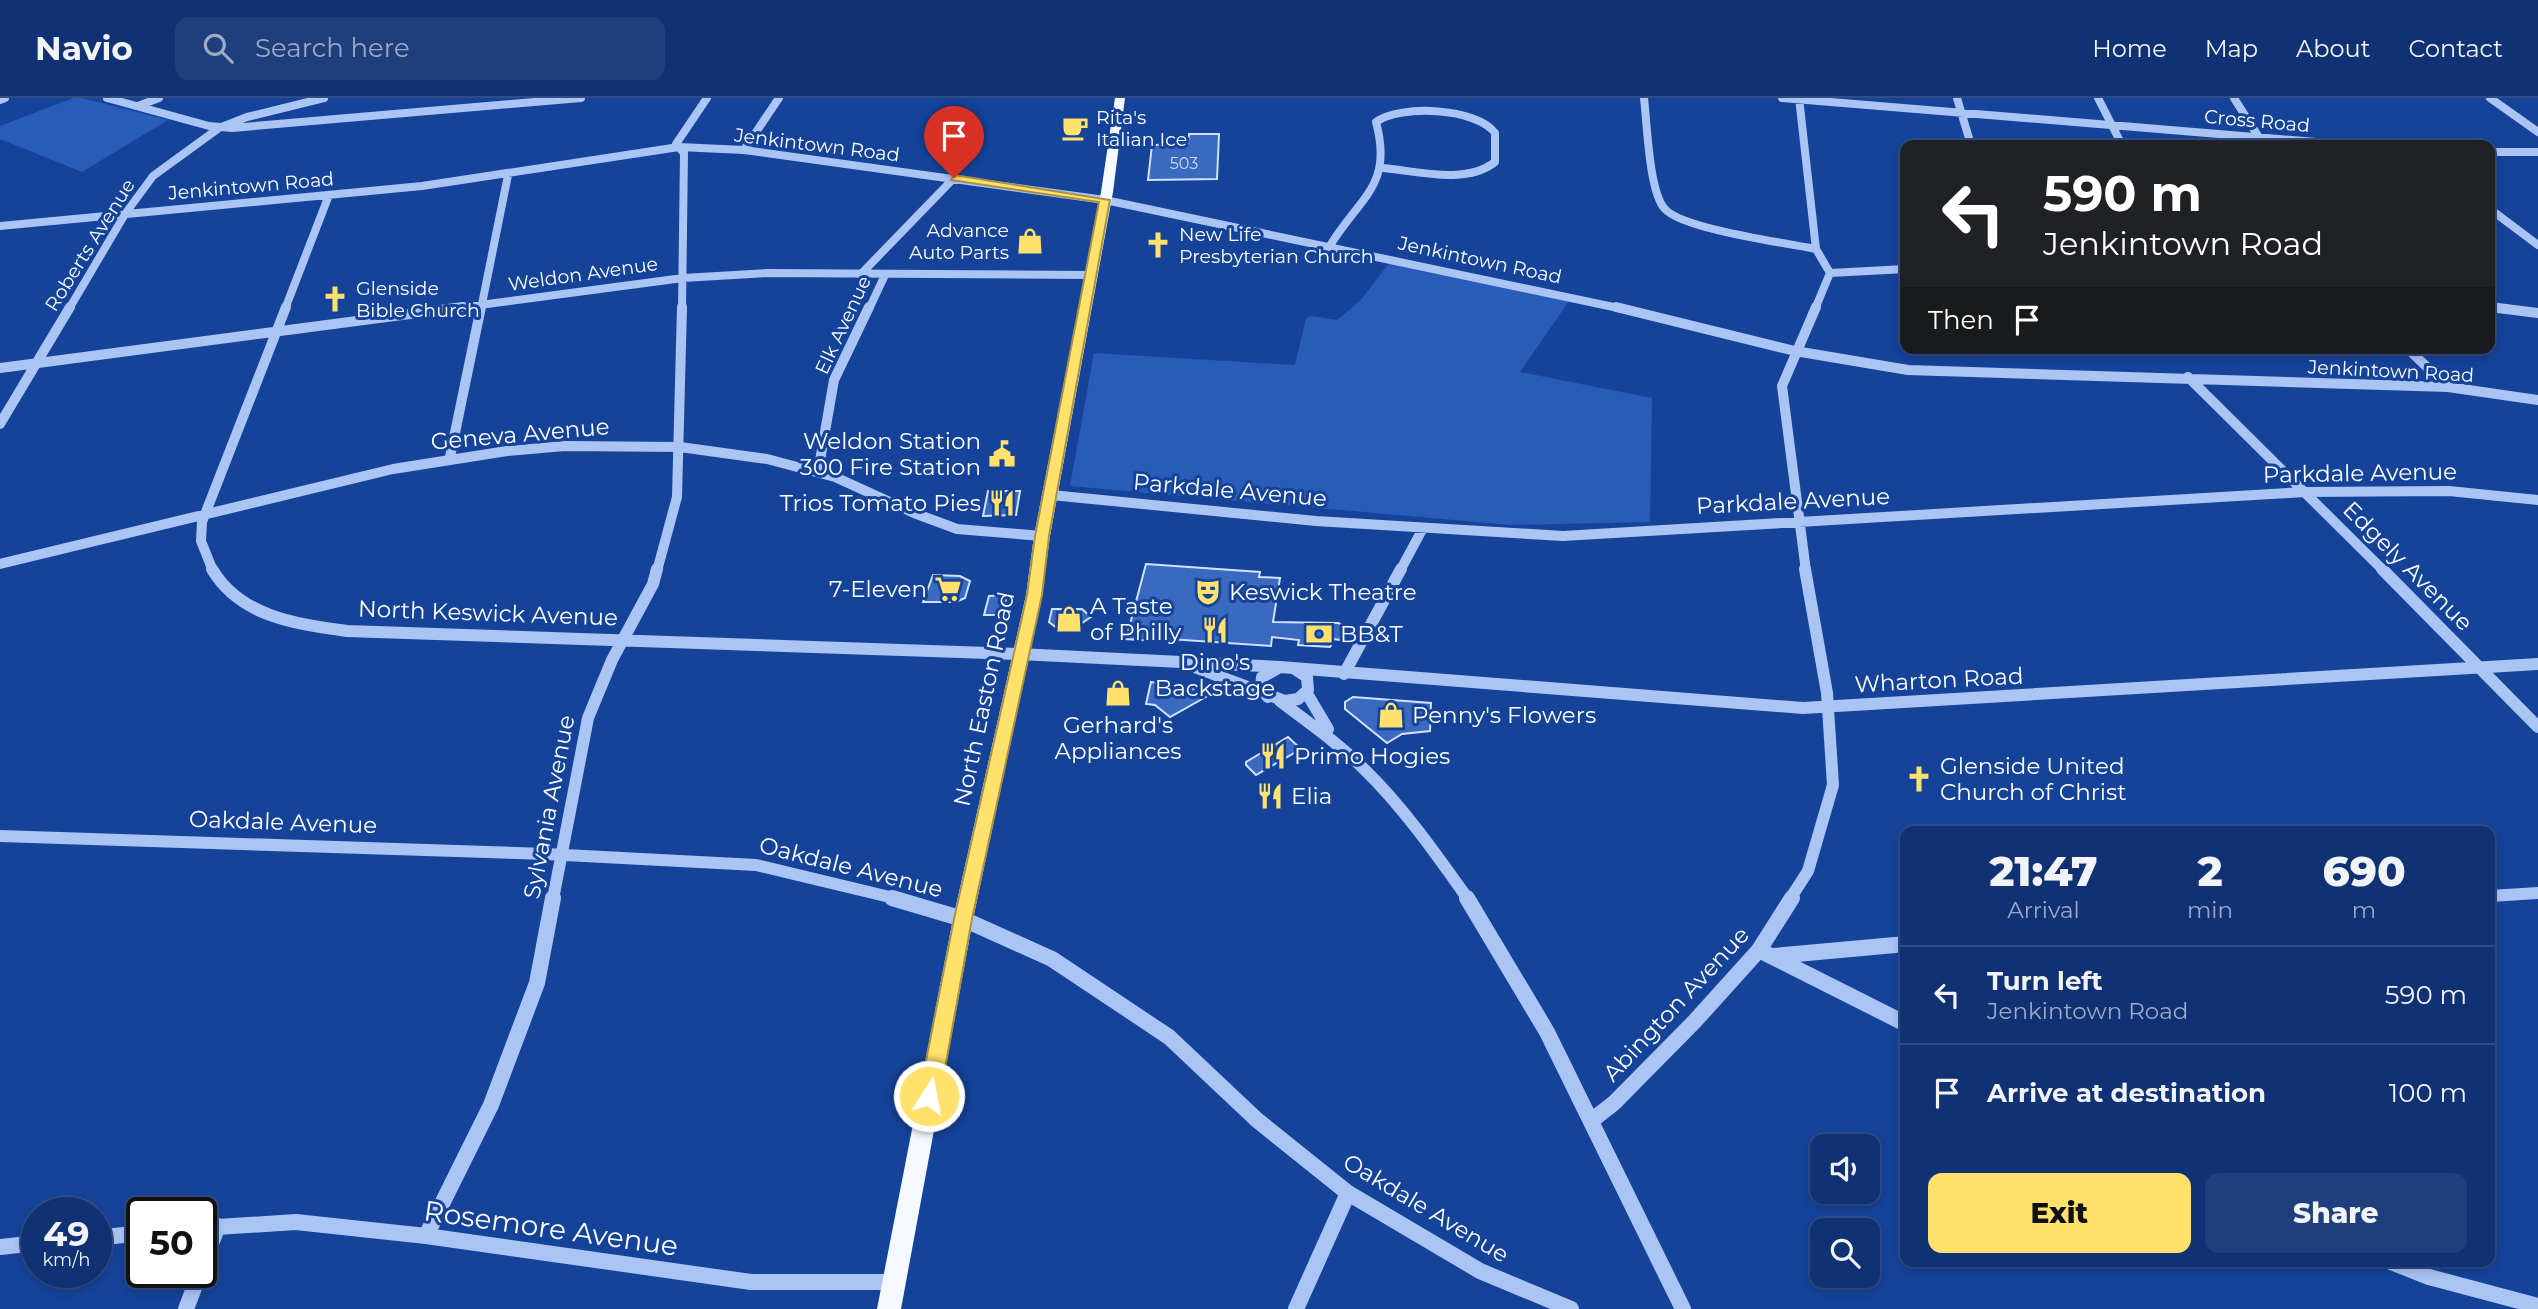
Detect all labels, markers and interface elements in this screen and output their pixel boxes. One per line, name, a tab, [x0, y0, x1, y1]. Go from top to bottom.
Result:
search box	[175, 17, 665, 80]
text: Navio	[35, 28, 133, 68]
icon: search	[199, 29, 237, 67]
text: Search here	[255, 32, 410, 64]
text: Home	[2092, 34, 2167, 63]
text: Map	[2205, 34, 2258, 63]
text: About	[2296, 34, 2370, 63]
text: Contact	[2408, 34, 2503, 63]
street label: Cross Road	[2203, 105, 2311, 137]
pin	[924, 106, 984, 178]
place label: Rita's Italian Ice	[1096, 106, 1187, 151]
cafe icon: Rita's Italian Ice	[1060, 113, 1090, 143]
icon: arrive	[935, 117, 973, 155]
street label: Jenkintown Road	[732, 123, 901, 167]
house number: 503	[1170, 154, 1198, 173]
text: 590 m	[2043, 164, 2202, 223]
street label: Jenkintown Road	[166, 167, 335, 205]
icon: left	[1928, 168, 2019, 259]
street label: Roberts Avenue	[40, 175, 140, 315]
place label: Advance Auto Parts	[909, 219, 1009, 264]
place label: New Life Presbyterian Church	[1179, 223, 1374, 268]
text: Jenkintown Road	[2043, 224, 2323, 263]
shop icon: Advance Auto Parts	[1015, 226, 1045, 256]
church icon: New Life Presbyterian Church	[1143, 230, 1173, 260]
street label: Jenkintown Road	[1395, 231, 1564, 289]
street label: Weldon Avenue	[507, 252, 659, 296]
street label: Elk Avenue	[810, 272, 876, 378]
place label: Glenside Bible Church	[356, 277, 480, 322]
church icon: Glenside Bible Church	[320, 284, 350, 314]
icon: arrive	[2008, 301, 2046, 339]
text: Then	[1928, 304, 1994, 336]
street label: Jenkintown Road	[2306, 355, 2475, 387]
street label: Geneva Avenue	[429, 412, 611, 456]
place label: Weldon Station 300 Fire Station	[800, 427, 981, 481]
public building icon: Weldon Station 300 Fire Station	[987, 439, 1017, 469]
street label: Parkdale Avenue	[2263, 457, 2457, 489]
street label: Parkdale Avenue	[1132, 468, 1328, 512]
street label: Parkdale Avenue	[1695, 482, 1891, 520]
restaurant icon: Trios Tomato Pies	[987, 488, 1017, 518]
place label: Trios Tomato Pies	[780, 489, 981, 517]
street label: Edgely Avenue	[2337, 495, 2479, 637]
supermarket icon: 7-Eleven	[933, 574, 963, 604]
place label: 7-Eleven	[829, 575, 927, 603]
theatre icon: Keswick Theatre	[1193, 577, 1223, 607]
place label: Keswick Theatre	[1229, 578, 1417, 606]
street label: North Easton Road	[948, 589, 1020, 809]
place label: A Taste of Philly	[1090, 592, 1182, 646]
street label: North Keswick Avenue	[358, 594, 618, 632]
shop icon: A Taste of Philly	[1054, 604, 1084, 634]
restaurant icon: Dino's Backstage	[1200, 615, 1230, 645]
bank icon: BB&T	[1304, 619, 1334, 649]
place label: BB&T	[1340, 620, 1403, 648]
place label: Dino's Backstage	[1155, 648, 1275, 702]
street label: Wharton Road	[1854, 662, 2024, 698]
shop icon: Gerhard's Appliances	[1103, 678, 1133, 708]
shop icon: Penny's Flowers	[1376, 700, 1406, 730]
place label: Penny's Flowers	[1412, 701, 1596, 729]
place label: Gerhard's Appliances	[1054, 711, 1182, 765]
street label: Sylvania Avenue	[517, 713, 581, 901]
restaurant icon: Primo Hogies	[1258, 741, 1288, 771]
place label: Primo Hogies	[1294, 742, 1450, 770]
place label: Glenside United Church of Christ	[1940, 752, 2126, 806]
church icon: Glenside United Church of Christ	[1904, 764, 1934, 794]
restaurant icon: Elia	[1255, 781, 1285, 811]
place label: Elia	[1291, 782, 1332, 810]
street label: Oakdale Avenue	[188, 805, 378, 839]
street label: Oakdale Avenue	[756, 831, 946, 903]
text: 21:47	[1989, 845, 2098, 897]
text: 2	[2197, 845, 2223, 897]
text: 690	[2322, 845, 2406, 897]
text: Arrival	[2007, 896, 2080, 924]
text: min	[2187, 896, 2233, 924]
text: m	[2352, 896, 2376, 924]
street label: Abington Avenue	[1597, 921, 1755, 1087]
text: Turn left	[1987, 965, 2103, 997]
icon: left	[1928, 976, 1966, 1014]
text: 590 m	[2385, 979, 2467, 1011]
text: Jenkintown Road	[1987, 997, 2188, 1025]
position arrow	[892, 1059, 966, 1133]
icon: arrive	[1928, 1074, 1966, 1112]
text: Arrive at destination	[1987, 1077, 2266, 1109]
text: 100 m	[2389, 1077, 2467, 1109]
map controls	[1810, 1134, 1880, 1288]
button: sound	[1810, 1134, 1880, 1204]
street label: Oakdale Avenue	[1338, 1148, 1514, 1268]
button: Exit	[1928, 1173, 2191, 1253]
button: Share	[2205, 1173, 2467, 1253]
street label: Rosemore Avenue	[422, 1193, 680, 1263]
speed limit sign: 50	[126, 1197, 217, 1288]
text: 49	[43, 1212, 90, 1255]
button: search	[1810, 1218, 1880, 1288]
text: km/h	[42, 1249, 91, 1271]

